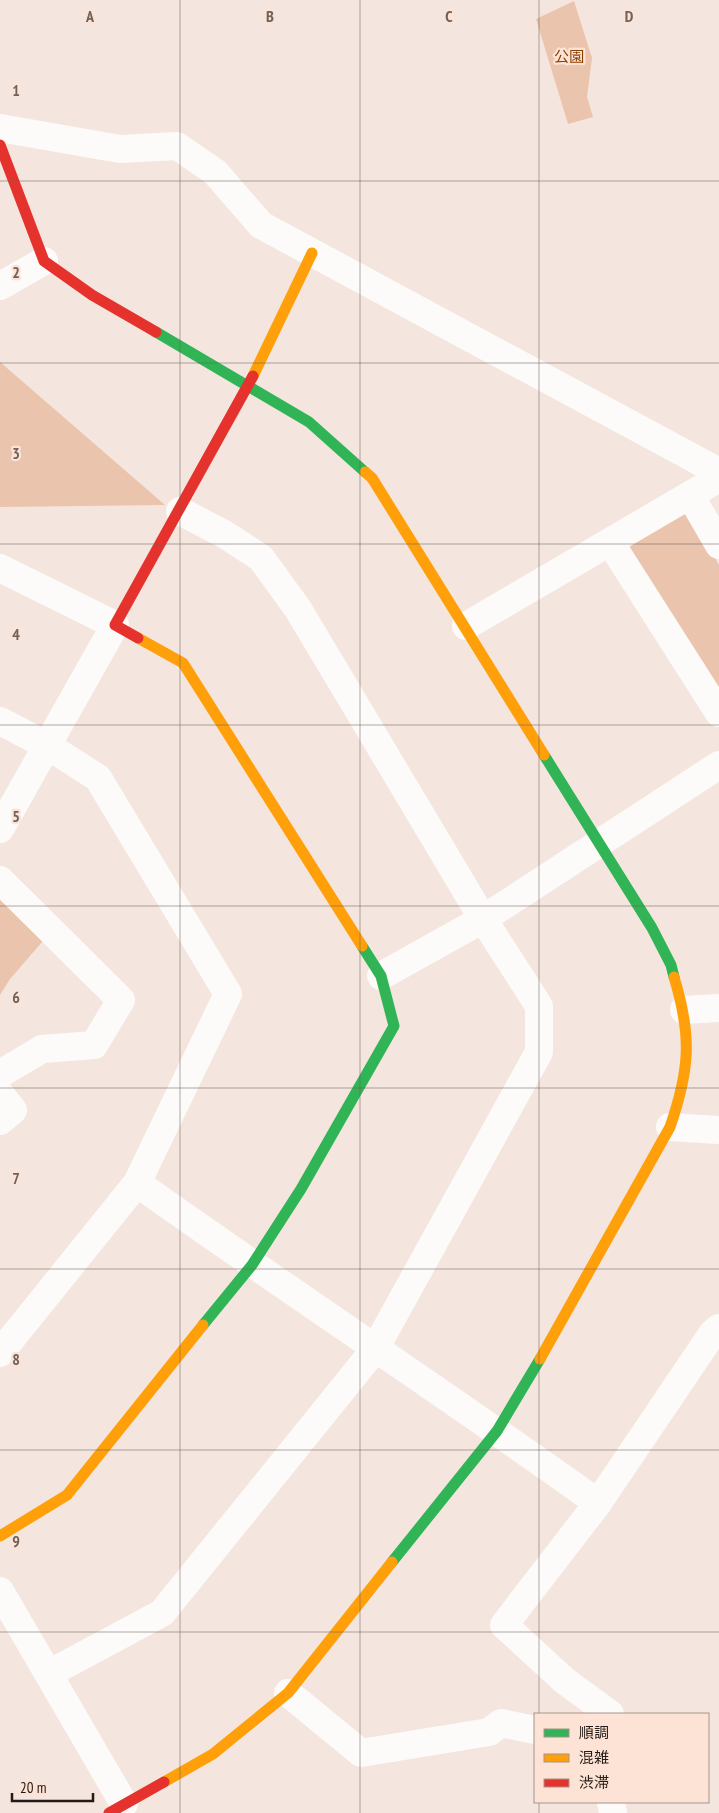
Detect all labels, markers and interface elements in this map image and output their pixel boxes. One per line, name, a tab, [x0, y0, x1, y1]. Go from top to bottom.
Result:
text: A	[85, 6, 95, 26]
text: B	[266, 6, 274, 26]
text: C	[445, 6, 453, 26]
text: D	[625, 6, 634, 26]
park label: 公園	[554, 47, 584, 66]
text: 1	[12, 80, 20, 100]
text: 2	[12, 262, 20, 282]
text: 3	[12, 443, 20, 463]
text: 4	[12, 624, 20, 644]
text: 5	[12, 806, 20, 826]
text: 6	[12, 987, 20, 1007]
text: 7	[12, 1168, 20, 1188]
text: 8	[12, 1349, 20, 1369]
text: 9	[12, 1531, 20, 1551]
legend	[534, 1713, 709, 1803]
text: 順調	[579, 1723, 609, 1742]
text: 混雑	[579, 1748, 609, 1767]
scale bar	[12, 1770, 94, 1802]
text: 渋滞	[579, 1773, 609, 1792]
text: 20 m	[20, 1778, 46, 1797]

